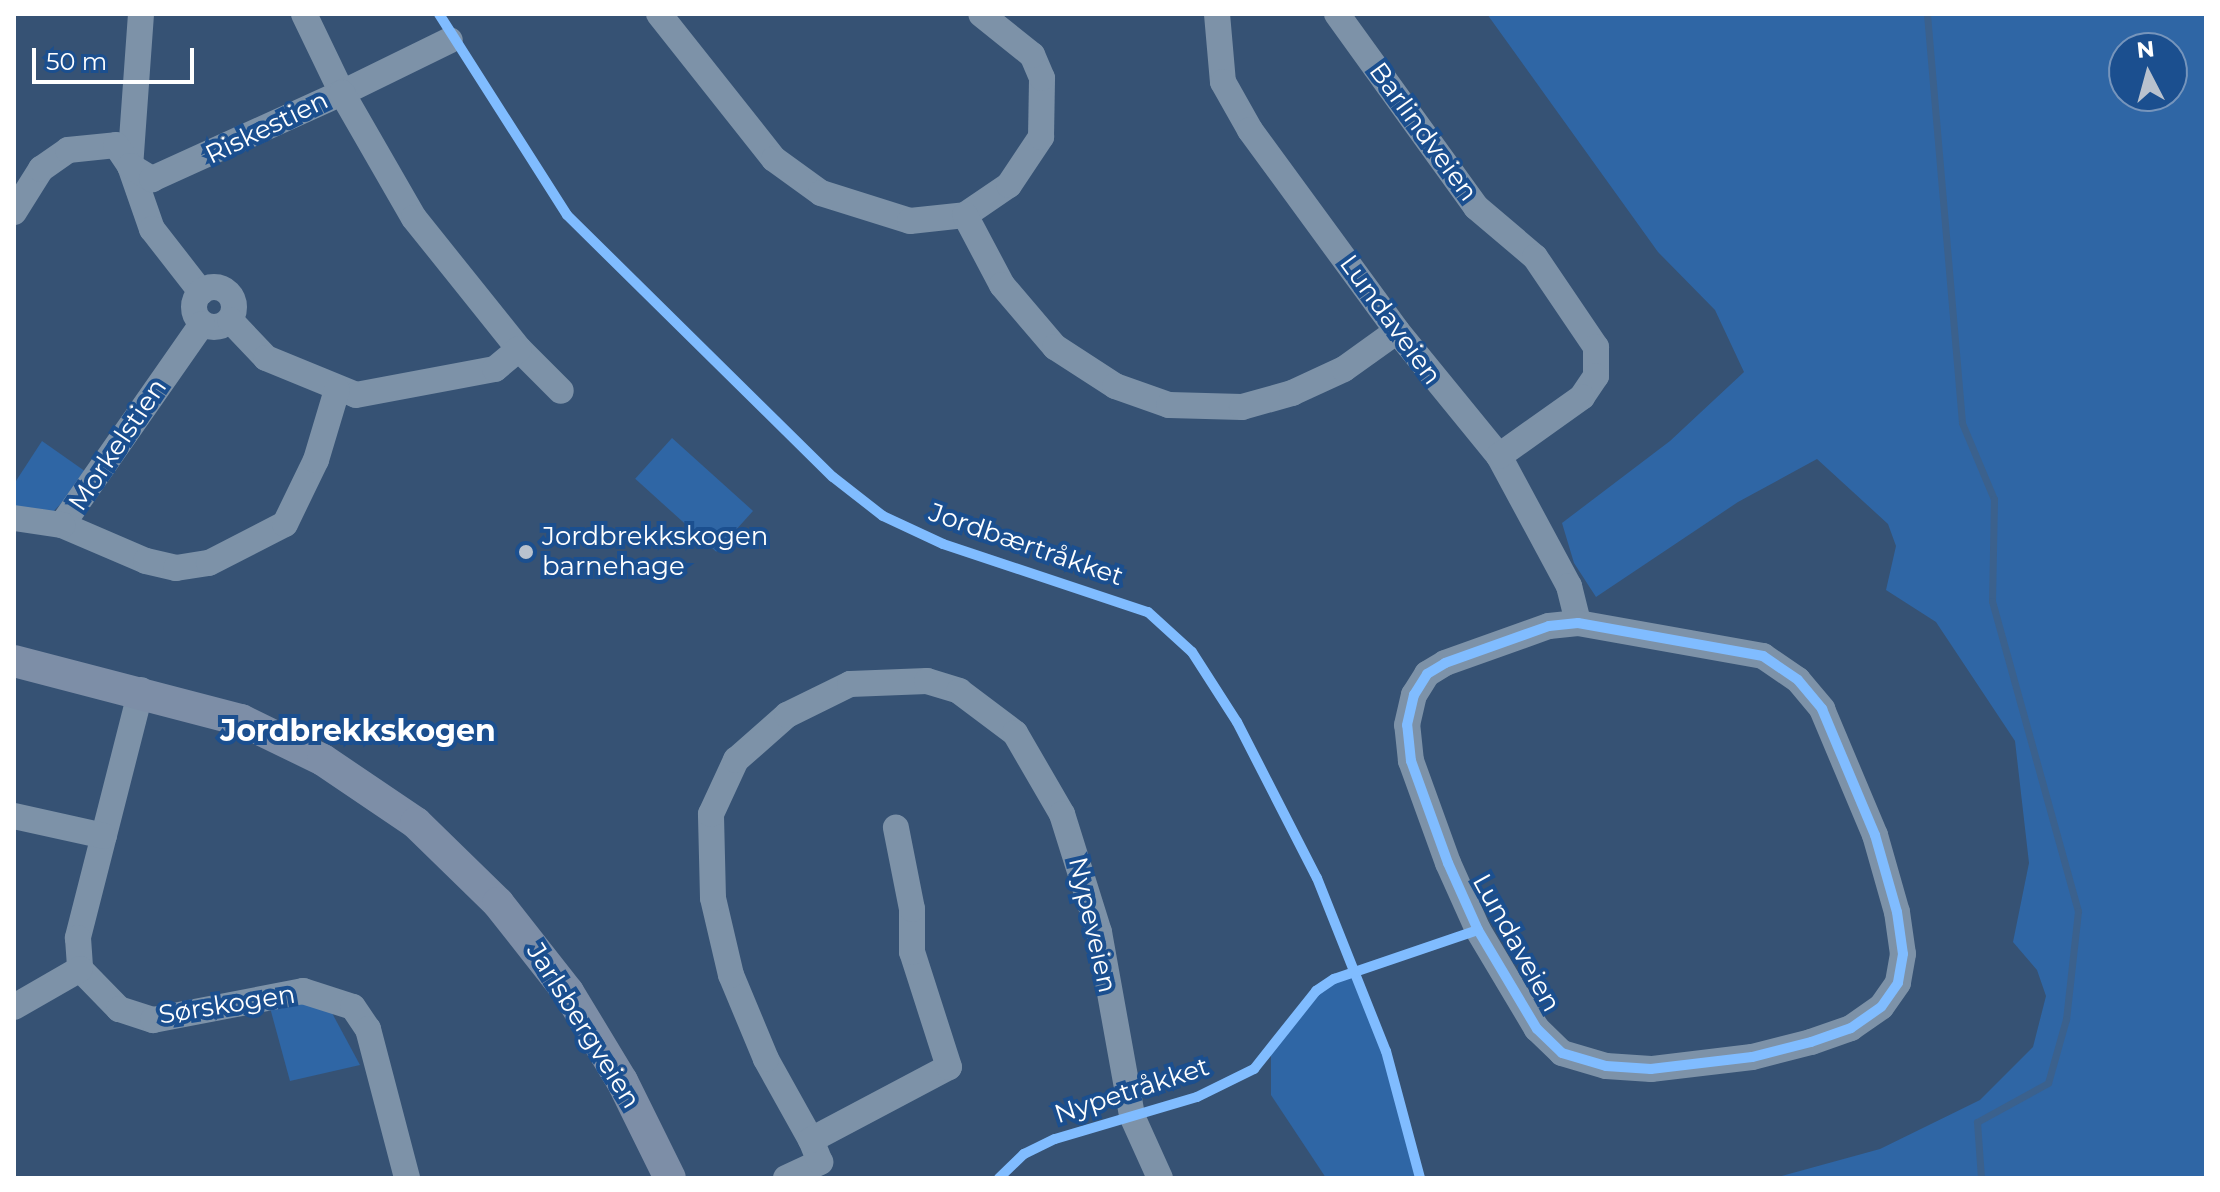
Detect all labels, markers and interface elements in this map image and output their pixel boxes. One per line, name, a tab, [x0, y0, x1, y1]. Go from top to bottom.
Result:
scale bar	[36, 32, 198, 82]
north arrow	[2108, 32, 2188, 112]
text: N	[2135, 35, 2156, 64]
text: 50 m	[46, 47, 107, 76]
street label: Barlindveien	[1362, 56, 1484, 208]
street label: Riskestien	[201, 85, 333, 171]
street label: Lundaveien	[1333, 249, 1447, 391]
street label: Morkelstien	[62, 373, 174, 517]
street label: Jordbærtråkket	[925, 497, 1127, 593]
place label: Jordbrekkskogen barnehage	[542, 521, 768, 582]
marker: Jordbrekkskogen barnehage	[517, 543, 535, 561]
district label: Jordbrekkskogen	[220, 713, 496, 749]
street label: Nypeveien	[1061, 854, 1123, 996]
street label: Lundaveien	[1465, 869, 1567, 1017]
street label: Jarlsbergveien	[520, 938, 646, 1114]
street label: Sørskogen	[157, 979, 297, 1031]
street label: Nypetråkket	[1051, 1051, 1213, 1131]

